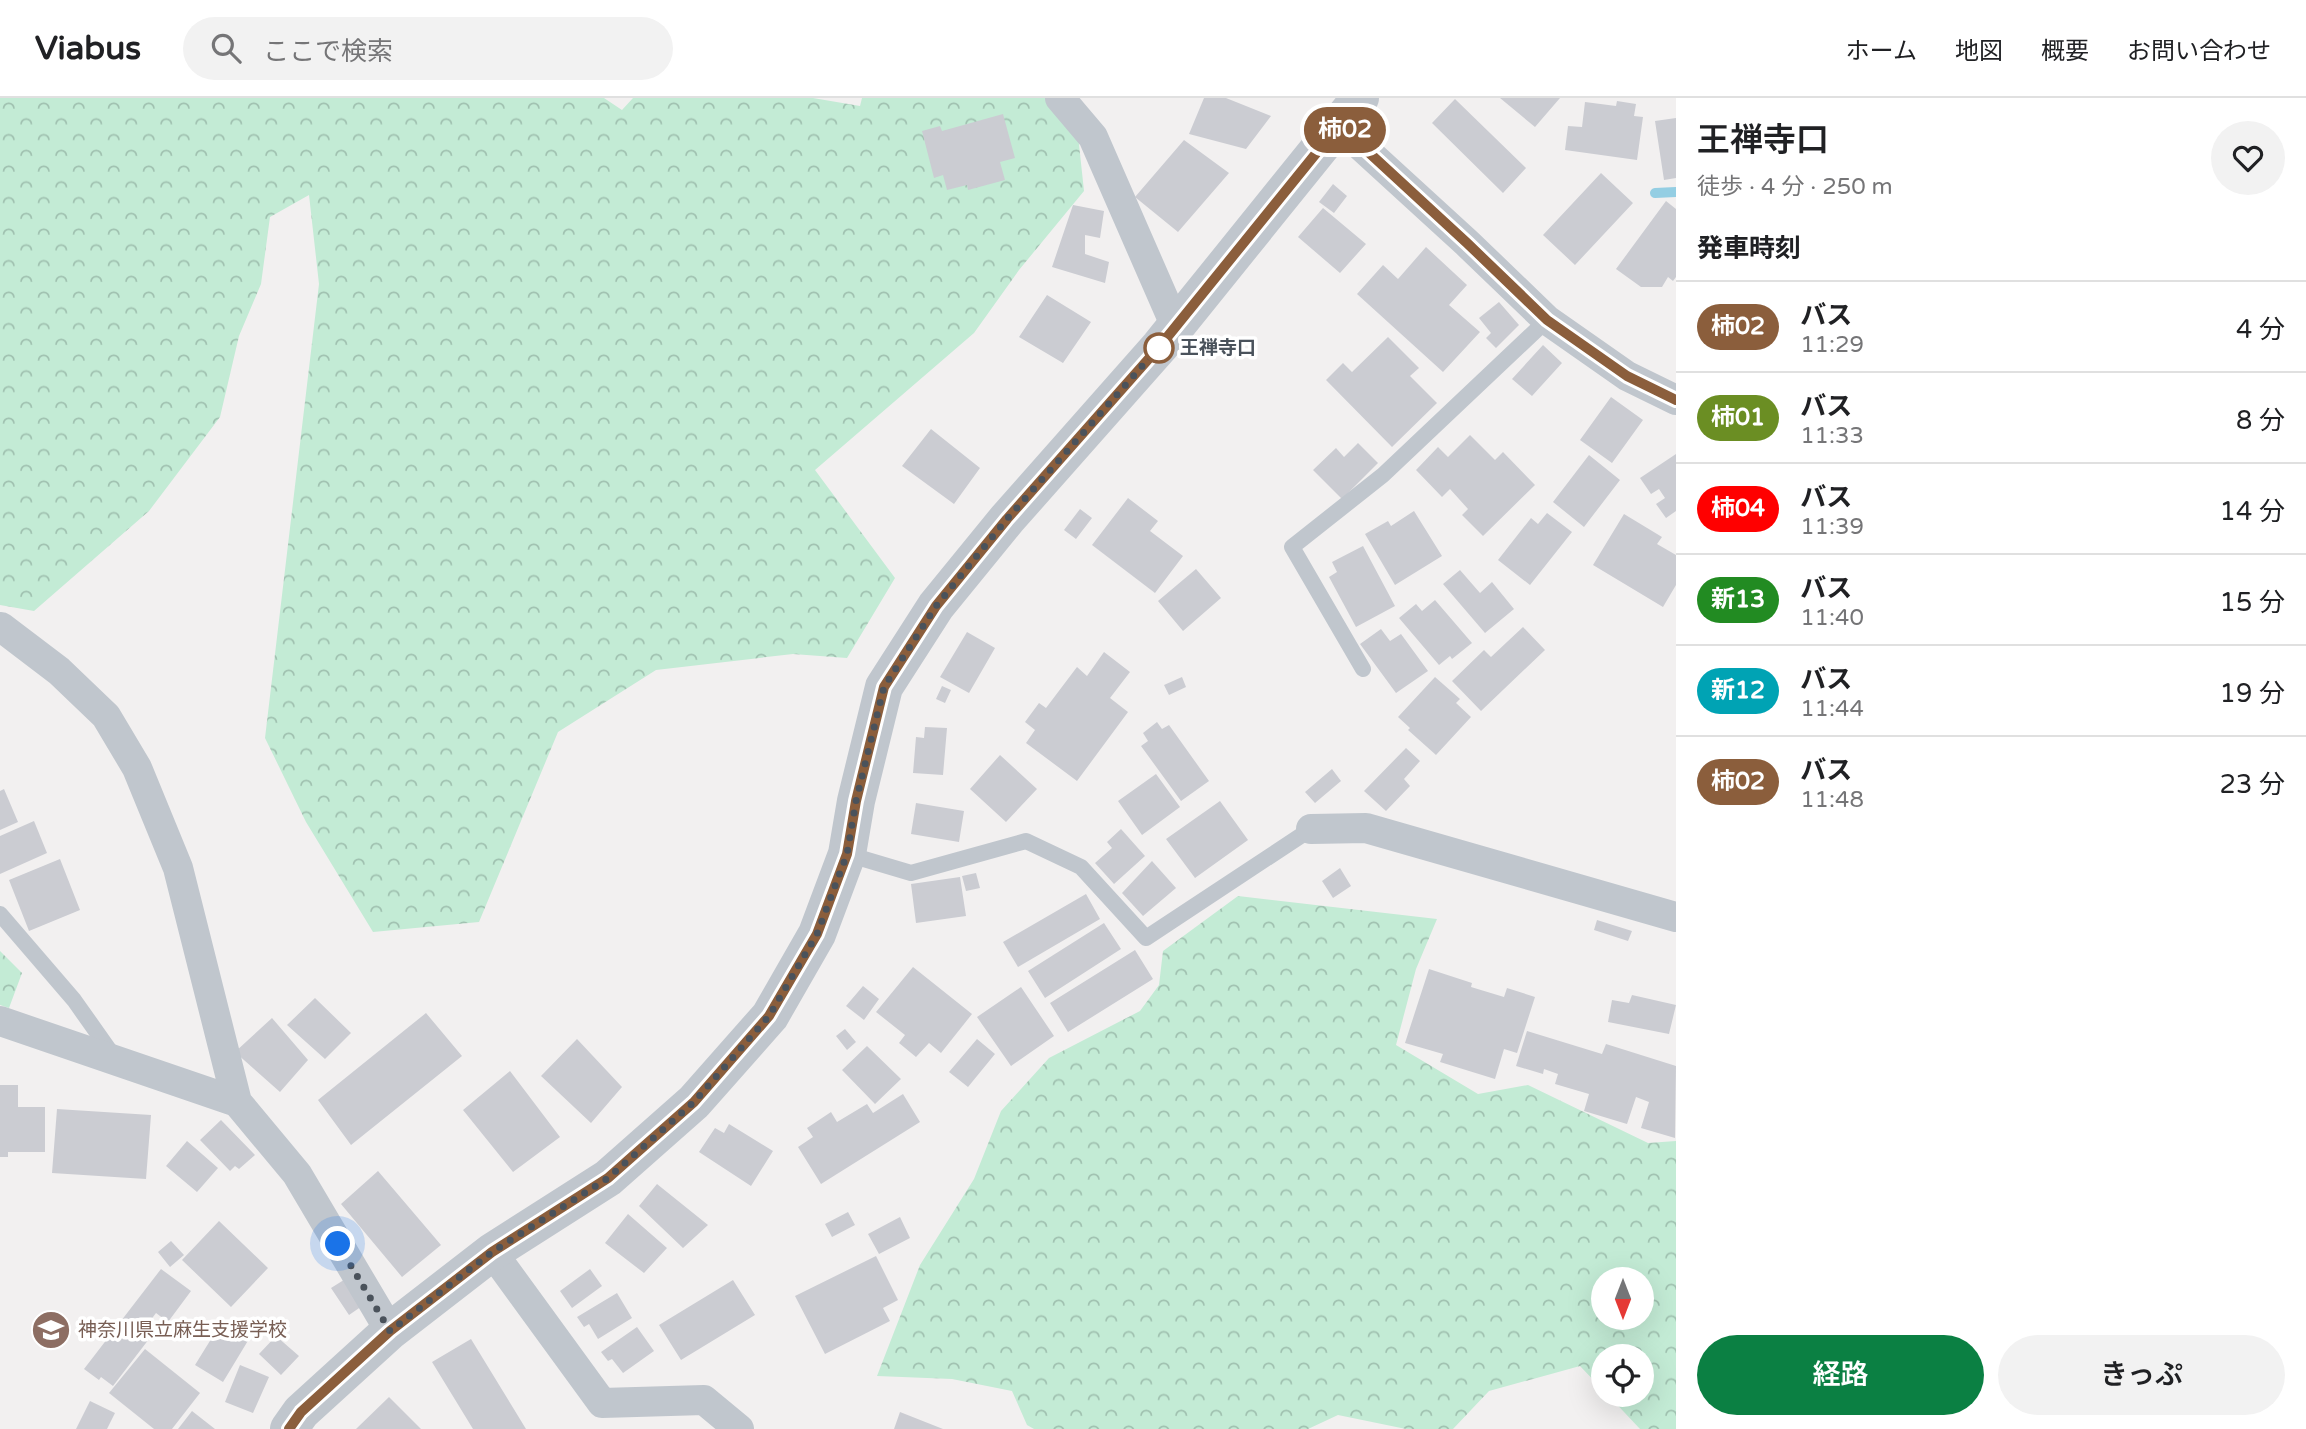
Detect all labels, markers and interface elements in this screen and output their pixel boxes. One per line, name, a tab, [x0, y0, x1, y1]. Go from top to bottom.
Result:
search box	[183, 17, 673, 80]
text: Viabus	[35, 29, 141, 68]
icon: search	[207, 29, 245, 67]
text: ここで検索	[263, 36, 393, 67]
text: ホーム	[1846, 37, 1917, 66]
text: 地図	[1955, 37, 2003, 66]
text: 概要	[2041, 37, 2089, 66]
text: お問い合わせ	[2127, 37, 2271, 66]
line badge: 柿02	[1305, 107, 1385, 153]
text: 柿02	[1318, 115, 1372, 144]
text: 王禅寺口	[1697, 121, 1829, 160]
button: heart	[2211, 121, 2285, 195]
text: 徒歩 · 4 分 · 250 m	[1697, 173, 1893, 201]
text: 発車時刻	[1697, 233, 1801, 264]
text: バス	[1800, 300, 1852, 331]
text: 柿02	[1711, 312, 1765, 341]
text: 4 分	[2236, 314, 2285, 345]
text: 11:29	[1800, 331, 1864, 359]
marker: 王禅寺口	[1144, 333, 1174, 363]
place label: 王禅寺口	[1180, 337, 1256, 359]
text: バス	[1800, 391, 1852, 422]
text: 柿01	[1711, 403, 1765, 432]
text: 8 分	[2236, 405, 2285, 436]
text: 11:33	[1800, 422, 1864, 450]
text: バス	[1800, 482, 1852, 513]
text: 柿04	[1711, 494, 1765, 523]
text: 14 分	[2220, 496, 2285, 527]
text: 11:39	[1800, 513, 1864, 541]
text: バス	[1800, 573, 1852, 604]
text: 新13	[1711, 585, 1765, 614]
text: 15 分	[2220, 587, 2285, 618]
text: 11:40	[1800, 604, 1864, 632]
text: バス	[1800, 664, 1852, 695]
text: 新12	[1711, 676, 1765, 705]
text: 19 分	[2220, 678, 2285, 709]
text: 11:44	[1800, 695, 1864, 723]
text: バス	[1800, 755, 1852, 786]
text: 柿02	[1711, 767, 1765, 796]
text: 23 分	[2220, 769, 2285, 800]
text: 11:48	[1800, 786, 1864, 814]
your location	[320, 1226, 355, 1261]
north arrow	[1591, 1267, 1654, 1330]
map controls	[1591, 1267, 1654, 1407]
school or university icon: 神奈川県立麻生支援学校	[30, 1309, 72, 1351]
place label: 神奈川県立麻生支援学校	[78, 1319, 287, 1341]
button: 経路	[1697, 1335, 1984, 1415]
button: きっぷ	[1998, 1335, 2285, 1415]
button: locate	[1591, 1344, 1654, 1407]

